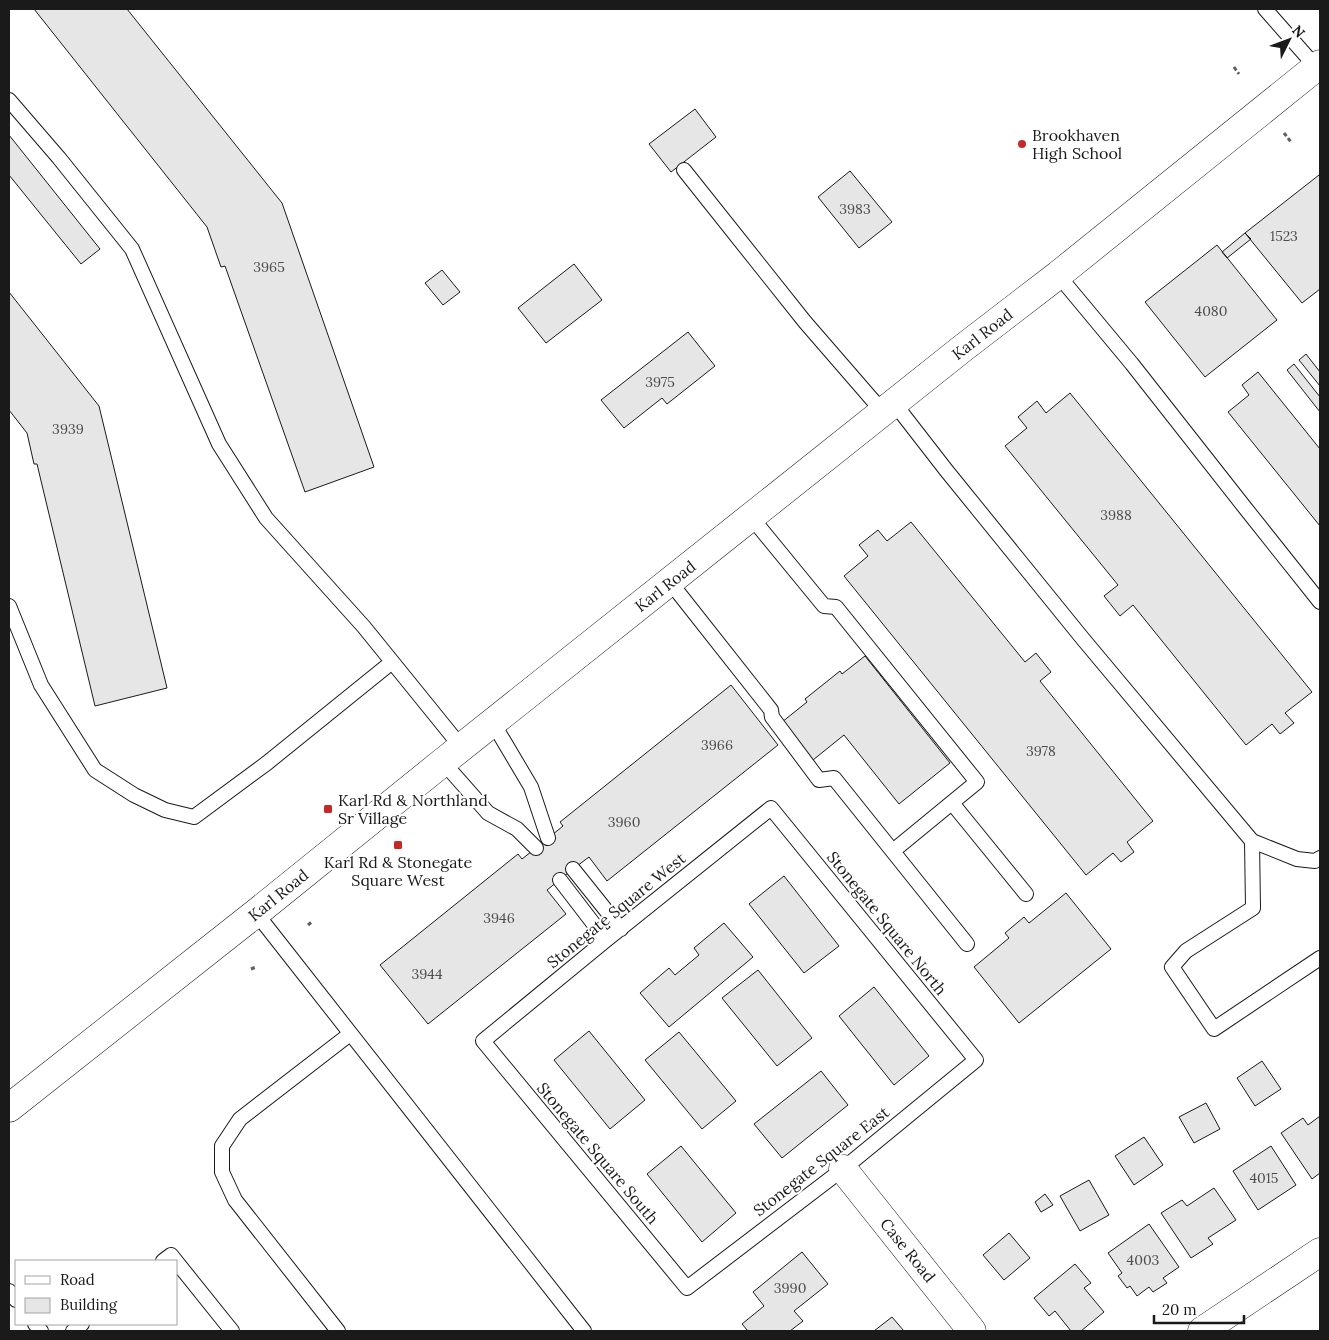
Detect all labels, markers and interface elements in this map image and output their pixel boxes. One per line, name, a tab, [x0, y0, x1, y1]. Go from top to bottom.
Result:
north arrow	[1264, 15, 1314, 65]
text: N	[1288, 21, 1309, 41]
place label: Brookhaven High School	[1032, 125, 1122, 163]
marker: Brookhaven High School	[1016, 138, 1028, 150]
house number: 3983	[839, 200, 871, 218]
house number: 1523	[1270, 227, 1298, 245]
house number: 3965	[253, 258, 285, 276]
house number: 4080	[1195, 302, 1227, 320]
street label: Karl Road	[948, 304, 1017, 364]
house number: 3975	[645, 373, 675, 391]
house number: 3939	[52, 420, 84, 438]
house number: 3988	[1100, 506, 1132, 524]
street label: Karl Road	[631, 556, 700, 616]
house number: 3966	[701, 736, 733, 754]
house number: 3978	[1026, 742, 1056, 760]
place label: Karl Rd & Northland Sr Village	[338, 790, 488, 828]
marker: Karl Rd & Northland Sr Village	[322, 803, 334, 815]
house number: 3960	[608, 813, 640, 831]
marker: Karl Rd & Stonegate Square West	[392, 839, 404, 851]
street label: Stonegate Square West	[543, 847, 690, 972]
street label: Stonegate Square North	[823, 847, 951, 999]
place label: Karl Rd & Stonegate Square West	[324, 852, 473, 890]
street label: Karl Road	[244, 864, 312, 925]
house number: 3946	[483, 909, 515, 927]
house number: 3944	[411, 965, 443, 983]
street label: Stonegate Square South	[533, 1078, 663, 1228]
street label: Stonegate Square East	[749, 1101, 893, 1220]
house number: 4015	[1249, 1169, 1279, 1187]
street label: Case Road	[876, 1214, 940, 1286]
house number: 4003	[1127, 1251, 1160, 1269]
legend	[15, 1260, 178, 1325]
text: Road	[60, 1270, 95, 1289]
house number: 3990	[774, 1279, 806, 1297]
scale bar	[1154, 1292, 1244, 1324]
text: Building	[60, 1295, 118, 1314]
text: 20 m	[1162, 1300, 1197, 1319]

